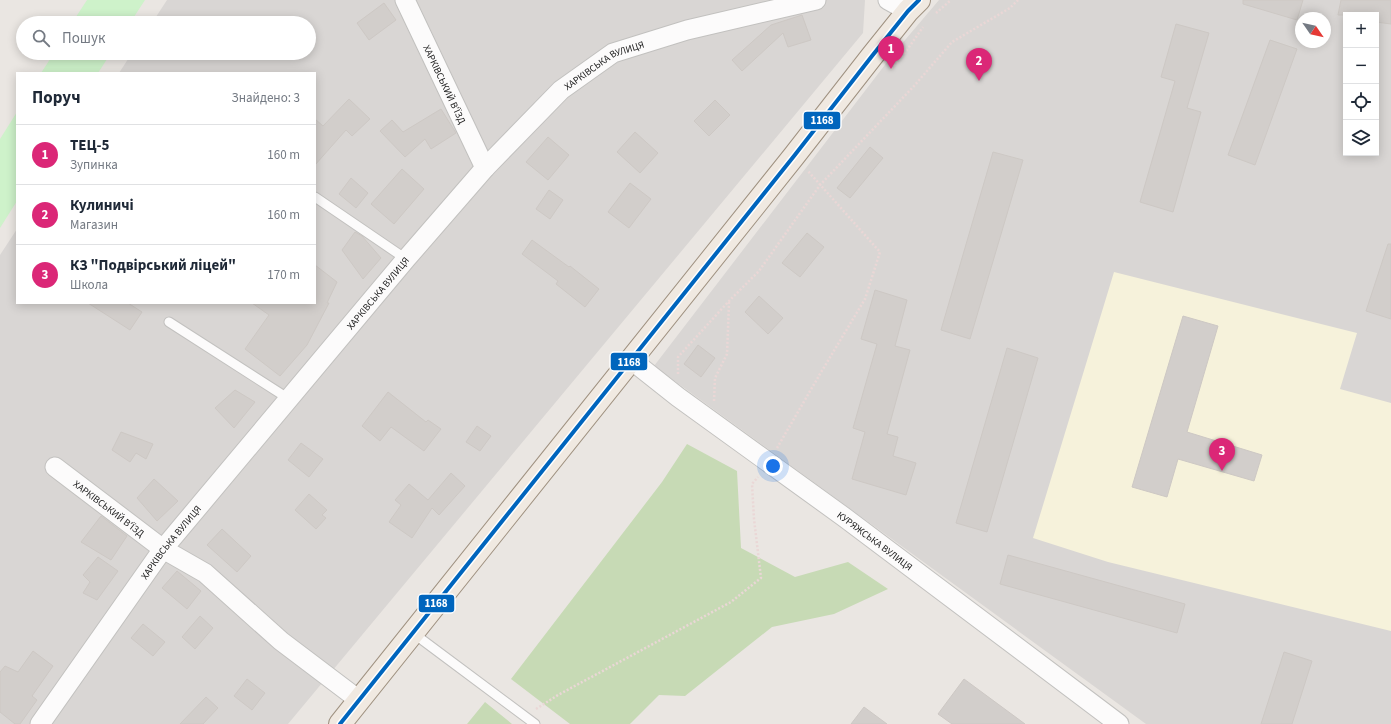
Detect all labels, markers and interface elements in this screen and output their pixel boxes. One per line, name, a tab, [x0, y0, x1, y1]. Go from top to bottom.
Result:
north arrow	[1295, 12, 1331, 48]
map controls	[1343, 12, 1379, 156]
button: +	[1343, 12, 1379, 48]
search box	[16, 16, 316, 60]
icon: search	[30, 27, 52, 49]
text: Пошук	[62, 28, 105, 49]
pin: 1	[878, 36, 904, 69]
street label: ХАРКІВСЬКА ВУЛИЦЯ	[561, 38, 646, 94]
street label: ХАРКІВСЬКИЙ В’ЇЗД	[419, 43, 469, 127]
pin: 2	[966, 48, 992, 81]
button: −	[1343, 48, 1379, 84]
button: locate	[1343, 84, 1379, 120]
text: Поруч	[32, 86, 81, 110]
text: Знайдено: 3	[232, 89, 300, 107]
line badge: 1168	[803, 111, 841, 130]
text: 1168	[810, 113, 834, 128]
button: layers	[1343, 120, 1379, 156]
text: ТЕЦ-5	[70, 135, 109, 156]
text: 1	[42, 146, 48, 164]
text: 160 m	[267, 146, 300, 164]
text: Зупинка	[70, 156, 118, 174]
text: Кулиничі	[70, 195, 134, 216]
text: 2	[42, 206, 48, 224]
text: 160 m	[267, 206, 300, 224]
text: Магазин	[70, 216, 118, 234]
street label: ХАРКІВСЬКА ВУЛИЦЯ	[344, 254, 413, 333]
text: КЗ "Подвірський ліцей"	[70, 255, 236, 276]
text: 3	[42, 266, 48, 284]
text: 170 m	[267, 266, 300, 284]
text: Школа	[70, 276, 108, 294]
line badge: 1168	[610, 352, 648, 371]
text: 1168	[617, 355, 641, 370]
pin: 3	[1209, 438, 1235, 471]
your location	[763, 456, 783, 476]
street label: ХАРКІВСЬКИЙ В’ЇЗД	[70, 477, 147, 541]
street label: ХАРКІВСЬКА ВУЛИЦЯ	[138, 503, 205, 583]
street label: КУРЯЖСЬКА ВУЛИЦЯ	[834, 508, 915, 574]
line badge: 1168	[418, 594, 455, 613]
text: 1168	[424, 596, 448, 611]

